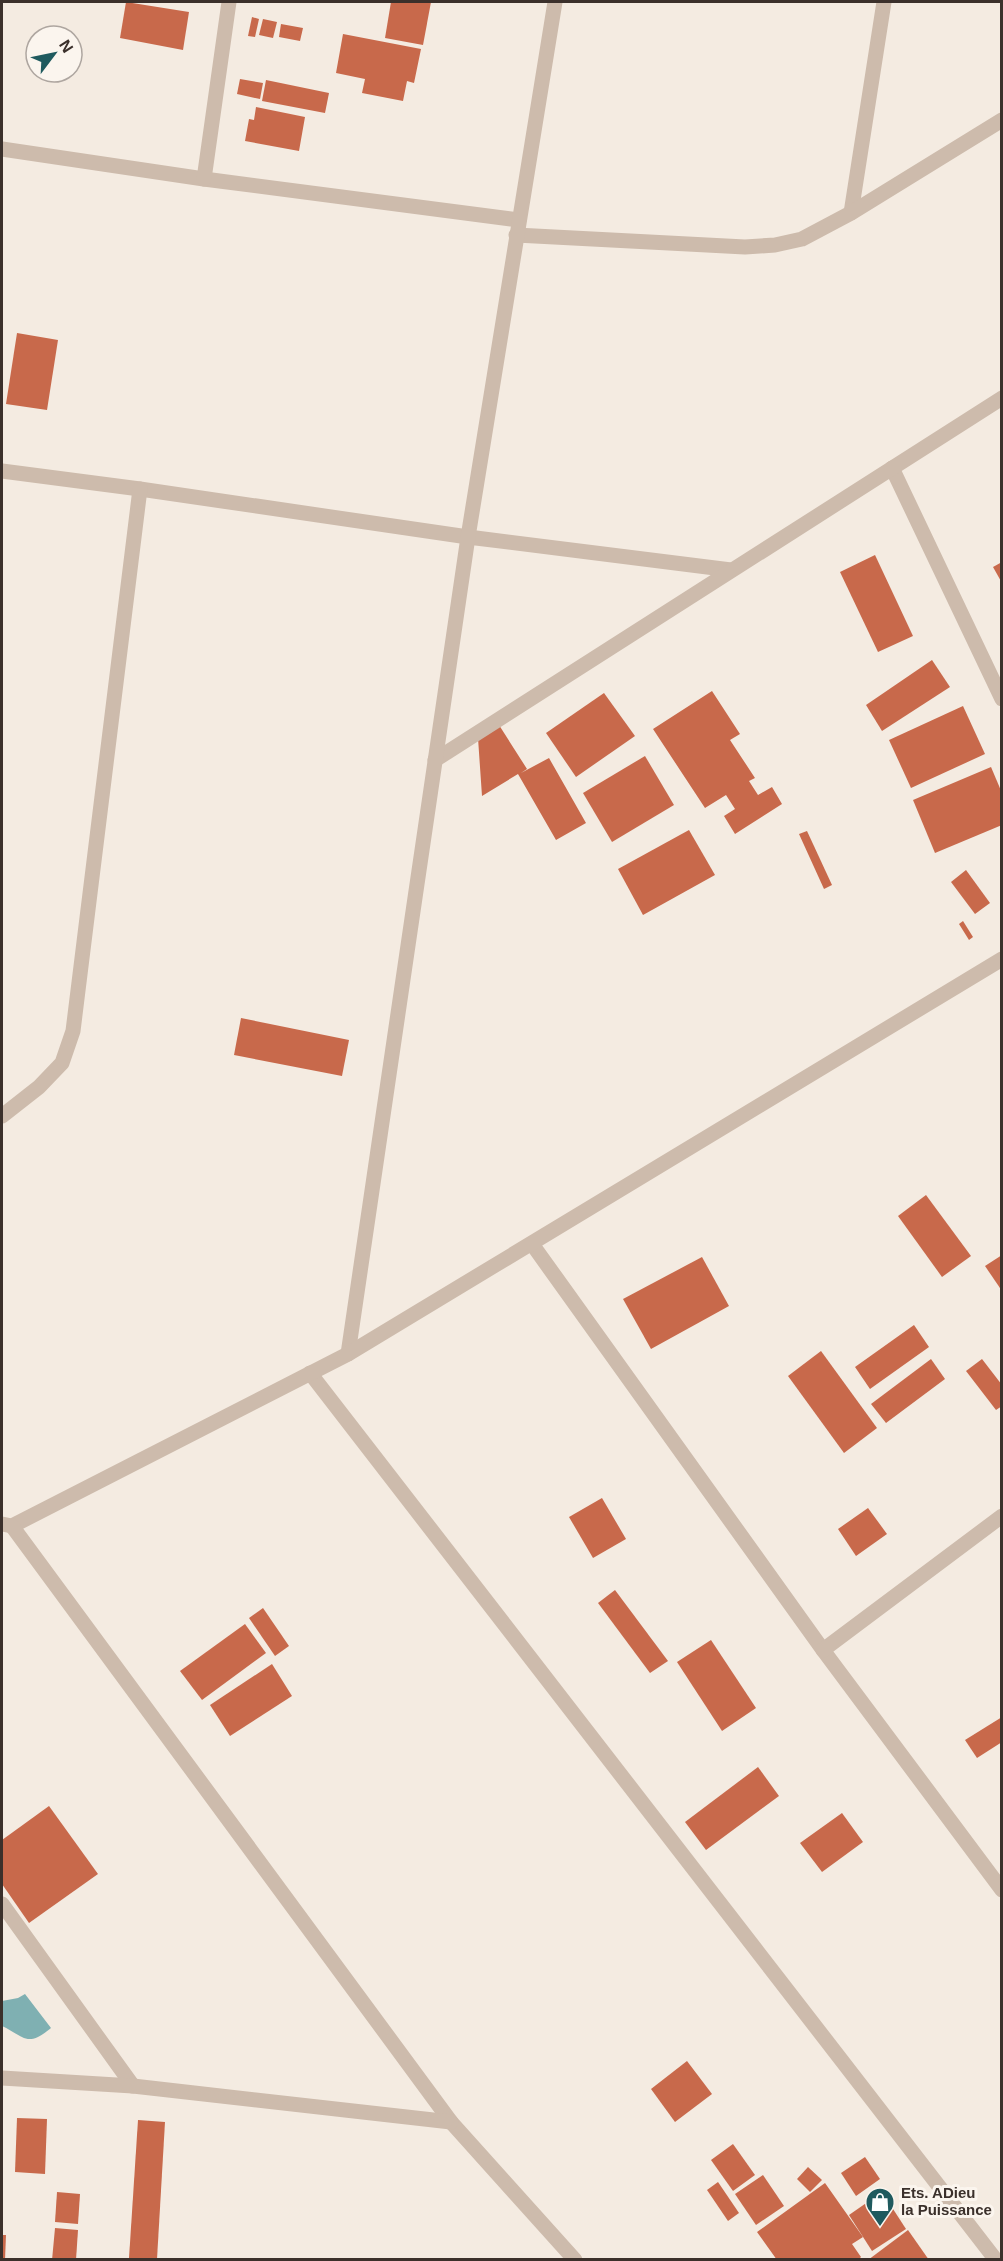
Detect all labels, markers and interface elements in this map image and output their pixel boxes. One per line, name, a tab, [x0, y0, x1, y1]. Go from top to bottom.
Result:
north arrow	[24, 24, 84, 84]
text: N	[56, 37, 77, 56]
place label: Ets. ADieu la Puissance	[901, 2184, 992, 2218]
shop icon: Ets. ADieu la Puissance	[864, 2186, 896, 2228]

